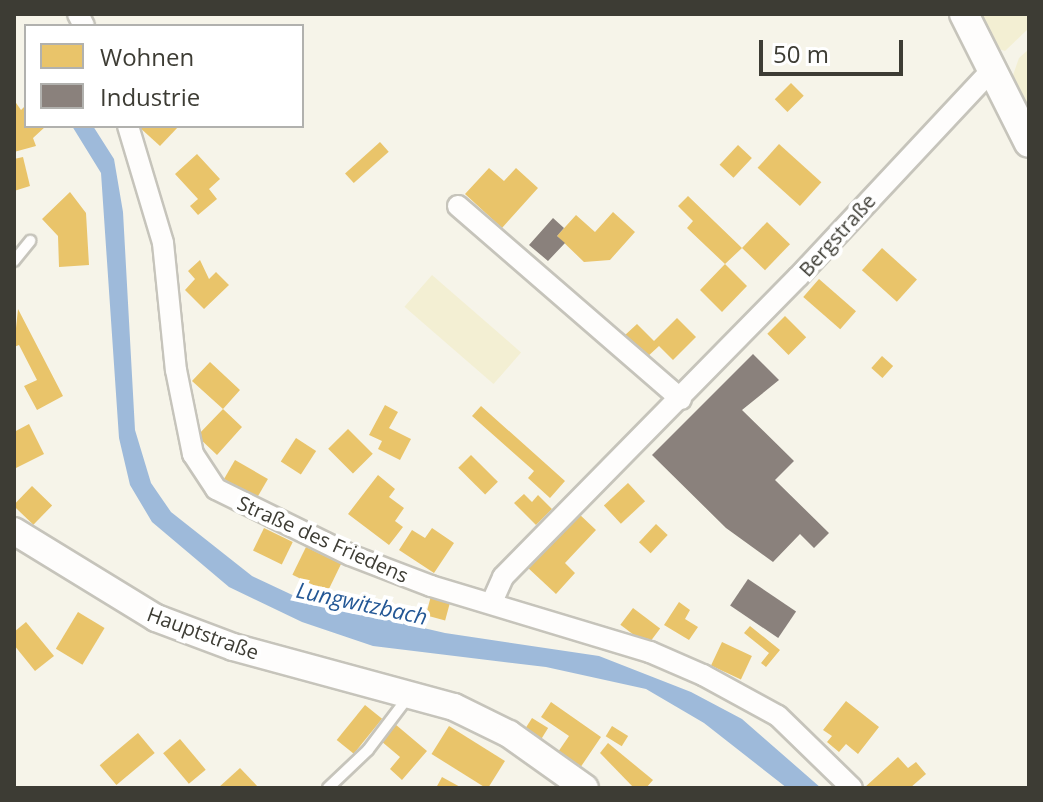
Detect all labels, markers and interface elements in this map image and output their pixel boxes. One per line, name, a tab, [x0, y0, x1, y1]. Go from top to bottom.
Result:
legend	[24, 24, 304, 128]
scale bar	[763, 24, 907, 74]
text: 50 m	[773, 37, 829, 70]
text: Wohnen	[100, 40, 194, 73]
text: Industrie	[100, 80, 200, 113]
street label: Bergstraße	[794, 189, 880, 281]
street label: Straße des Friedens	[234, 491, 412, 587]
water label: Lungwitzbach	[294, 576, 430, 630]
street label: Hauptstraße	[144, 602, 262, 664]

